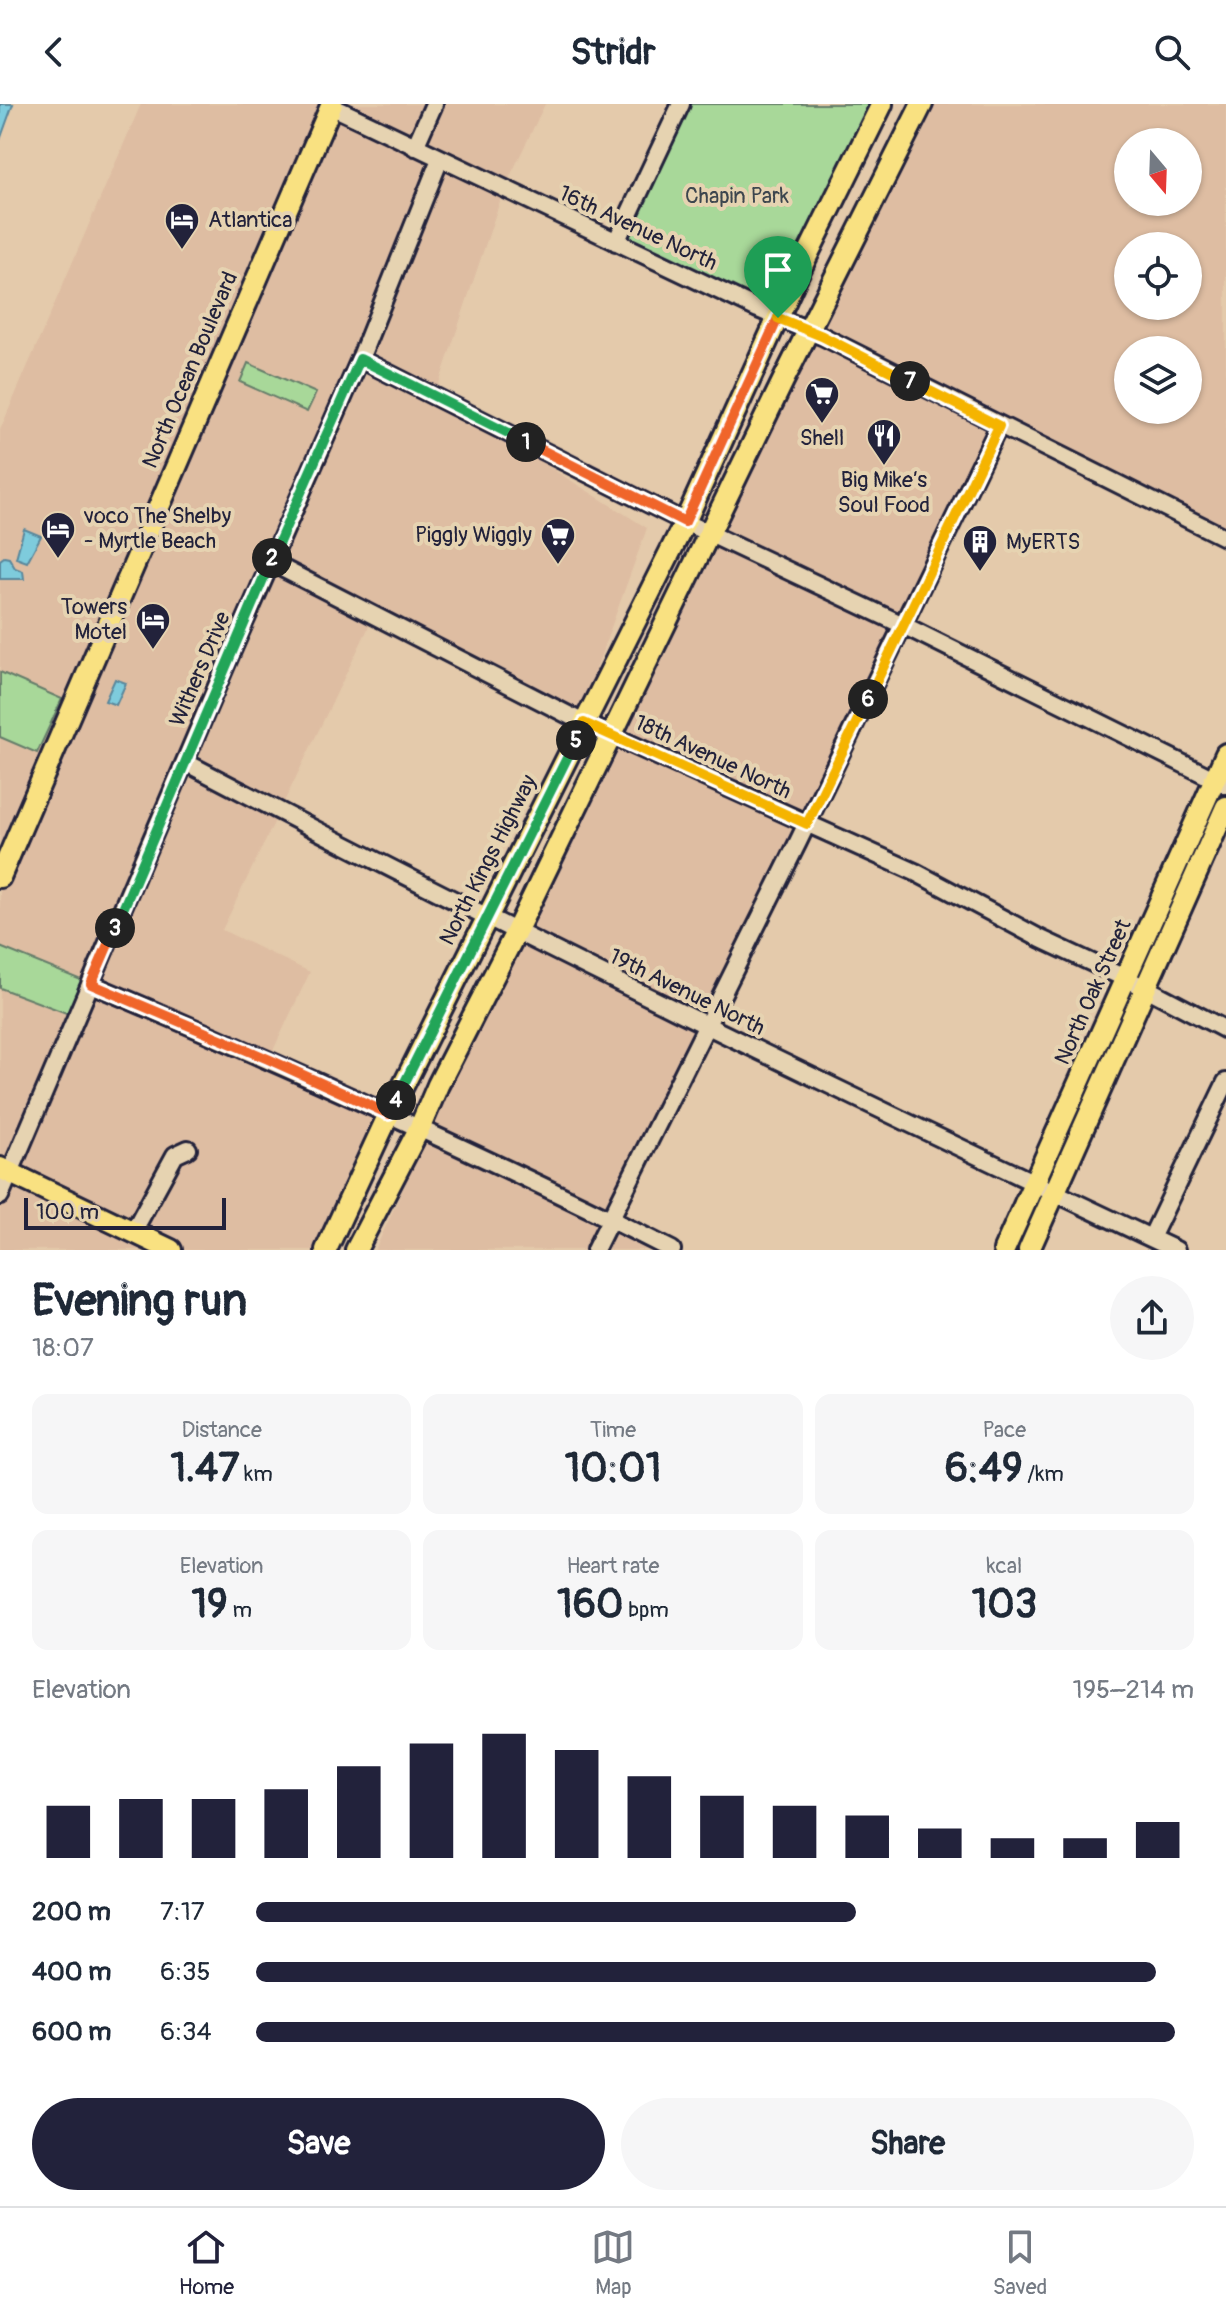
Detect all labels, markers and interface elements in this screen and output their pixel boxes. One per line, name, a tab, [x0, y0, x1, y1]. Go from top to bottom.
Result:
icon: back	[32, 30, 76, 74]
text: Stridr	[570, 30, 656, 75]
icon: search	[1150, 30, 1194, 74]
north arrow	[1114, 128, 1202, 216]
map controls	[1114, 128, 1202, 424]
street label: 16th Avenue North	[554, 179, 722, 277]
park label: Chapin Park	[685, 182, 789, 210]
hotel icon: Atlantica	[163, 201, 201, 251]
place label: Atlantica	[208, 206, 292, 234]
button: locate	[1114, 232, 1202, 320]
pin	[744, 236, 812, 318]
icon: arrive	[756, 248, 800, 292]
street label: North Ocean Boulevard	[136, 267, 244, 473]
button: layers	[1114, 336, 1202, 424]
pin: 7	[890, 361, 930, 401]
text: 7	[904, 367, 916, 395]
supermarket icon: Shell	[803, 375, 841, 425]
restaurant icon: Big Mike’s Soul Food	[865, 417, 903, 467]
pin: 1	[506, 422, 546, 462]
place label: Shell	[800, 424, 844, 452]
text: 1	[522, 428, 530, 456]
place label: Big Mike’s Soul Food	[838, 466, 930, 519]
place label: voco The Shelby - Myrtle Beach	[83, 502, 231, 555]
hotel icon: voco The Shelby - Myrtle Beach	[39, 510, 77, 560]
supermarket icon: Piggly Wiggly	[539, 516, 577, 566]
place label: Piggly Wiggly	[415, 521, 532, 549]
building icon: MyERTS	[961, 523, 999, 573]
place label: MyERTS	[1006, 528, 1080, 556]
pin: 2	[252, 538, 292, 578]
text: 2	[266, 544, 278, 572]
place label: Towers Motel	[61, 593, 127, 646]
hotel icon: Towers Motel	[134, 601, 172, 651]
street label: Withers Drive	[163, 607, 237, 731]
pin: 6	[848, 679, 888, 719]
text: 6	[862, 685, 874, 713]
street label: 18th Avenue North	[630, 708, 796, 806]
pin: 5	[556, 720, 596, 760]
text: 5	[570, 726, 582, 754]
street label: North Kings Highway	[433, 770, 543, 950]
pin: 3	[95, 908, 135, 948]
text: 3	[109, 914, 121, 942]
street label: North Oak Street	[1048, 915, 1138, 1069]
street label: 19th Avenue North	[604, 942, 770, 1042]
pin: 4	[376, 1080, 416, 1120]
text: 4	[390, 1086, 402, 1114]
scale bar	[24, 1194, 226, 1230]
text: 100 m	[36, 1198, 99, 1226]
text: Evening run	[32, 1274, 247, 1329]
button: share	[1110, 1276, 1194, 1360]
text: 18:07	[32, 1332, 94, 1364]
text: Distance	[181, 1416, 262, 1444]
text: Time	[590, 1416, 636, 1444]
text: Pace	[983, 1416, 1026, 1444]
text: 1.47	[171, 1444, 239, 1493]
text: 10:01	[565, 1444, 661, 1493]
text: 6:49	[945, 1444, 1023, 1493]
text: km	[239, 1460, 273, 1488]
text: /km	[1023, 1460, 1064, 1488]
text: Elevation	[180, 1552, 264, 1580]
text: Heart rate	[567, 1552, 659, 1580]
text: kcal	[986, 1552, 1022, 1580]
text: 19	[191, 1580, 228, 1629]
text: 160	[557, 1580, 623, 1629]
text: 103	[972, 1580, 1037, 1629]
text: m	[228, 1596, 252, 1624]
text: bpm	[623, 1596, 669, 1624]
text: Elevation	[32, 1674, 131, 1706]
text: 195–214 m	[1073, 1674, 1194, 1706]
text: 200 m	[32, 1896, 111, 1928]
text: 7:17	[160, 1896, 205, 1928]
text: 400 m	[32, 1956, 111, 1988]
text: 6:35	[160, 1956, 211, 1988]
text: 600 m	[32, 2016, 111, 2048]
text: 6:34	[160, 2016, 212, 2048]
button: Save	[32, 2098, 605, 2190]
button: Share	[621, 2098, 1194, 2190]
tab: Home	[179, 2225, 234, 2301]
tab: Map	[591, 2225, 635, 2301]
tab: Saved	[993, 2225, 1047, 2301]

